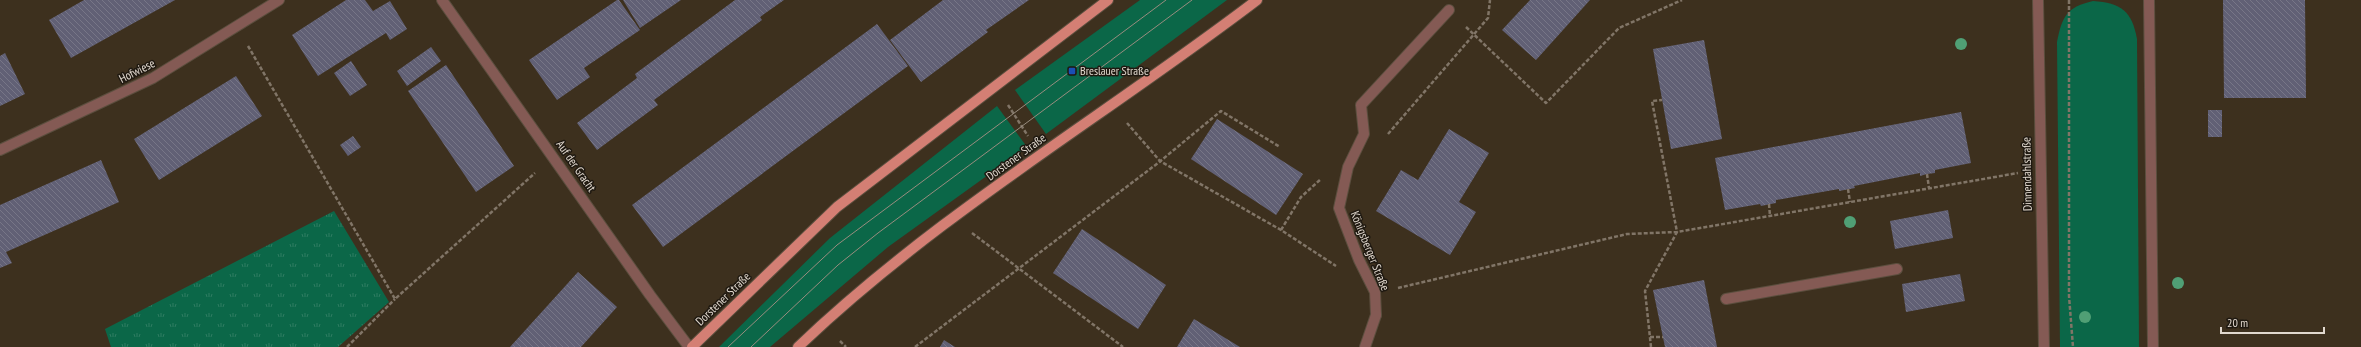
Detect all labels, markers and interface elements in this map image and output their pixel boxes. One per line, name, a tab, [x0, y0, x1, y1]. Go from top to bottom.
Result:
street label: Hofwiese	[116, 55, 157, 86]
place label: Breslauer Straße	[1080, 63, 1149, 78]
marker: Breslauer Straße	[1067, 66, 1077, 76]
street label: Dorstener Straße	[983, 130, 1049, 183]
street label: Auf der Gracht	[553, 137, 600, 195]
street label: Dinnendahlstraße	[2018, 137, 2035, 211]
street label: Königsberger Straße	[1348, 209, 1393, 293]
street label: Dorstener Straße	[692, 269, 753, 328]
scale bar	[2221, 309, 2324, 335]
text: 20 m	[2227, 315, 2248, 330]

